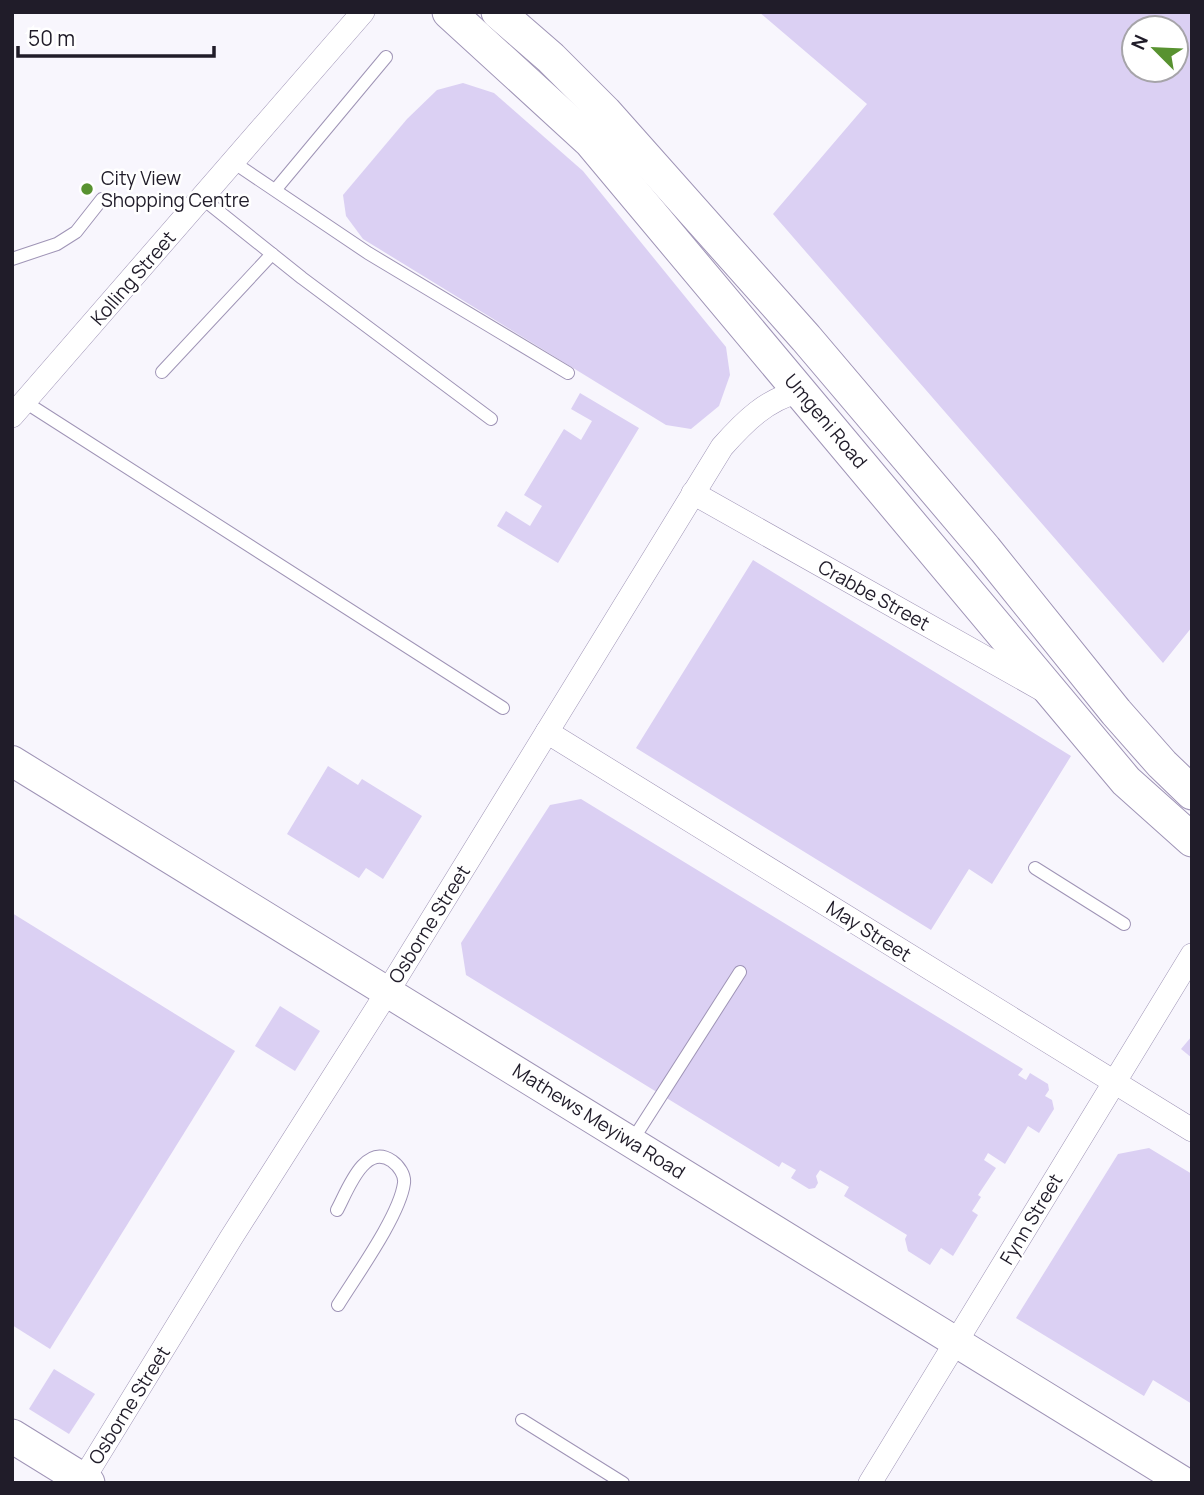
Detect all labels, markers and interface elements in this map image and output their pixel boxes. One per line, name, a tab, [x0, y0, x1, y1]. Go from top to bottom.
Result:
scale bar	[18, 14, 214, 58]
north arrow	[1120, 14, 1190, 84]
text: 50 m	[28, 24, 75, 52]
text: N	[1125, 31, 1154, 54]
place label: City View Shopping Centre	[101, 165, 250, 213]
marker: City View Shopping Centre	[79, 181, 95, 197]
street label: Kolling Street	[85, 225, 181, 331]
street label: Umgeni Road	[779, 368, 873, 474]
street label: Crabbe Street	[814, 554, 934, 636]
street label: Osborne Street	[382, 860, 476, 988]
street label: May Street	[822, 895, 916, 967]
street label: Mathews Meyiwa Road	[508, 1057, 690, 1185]
street label: Fynn Street	[994, 1169, 1068, 1269]
street label: Osborne Street	[82, 1341, 176, 1469]

